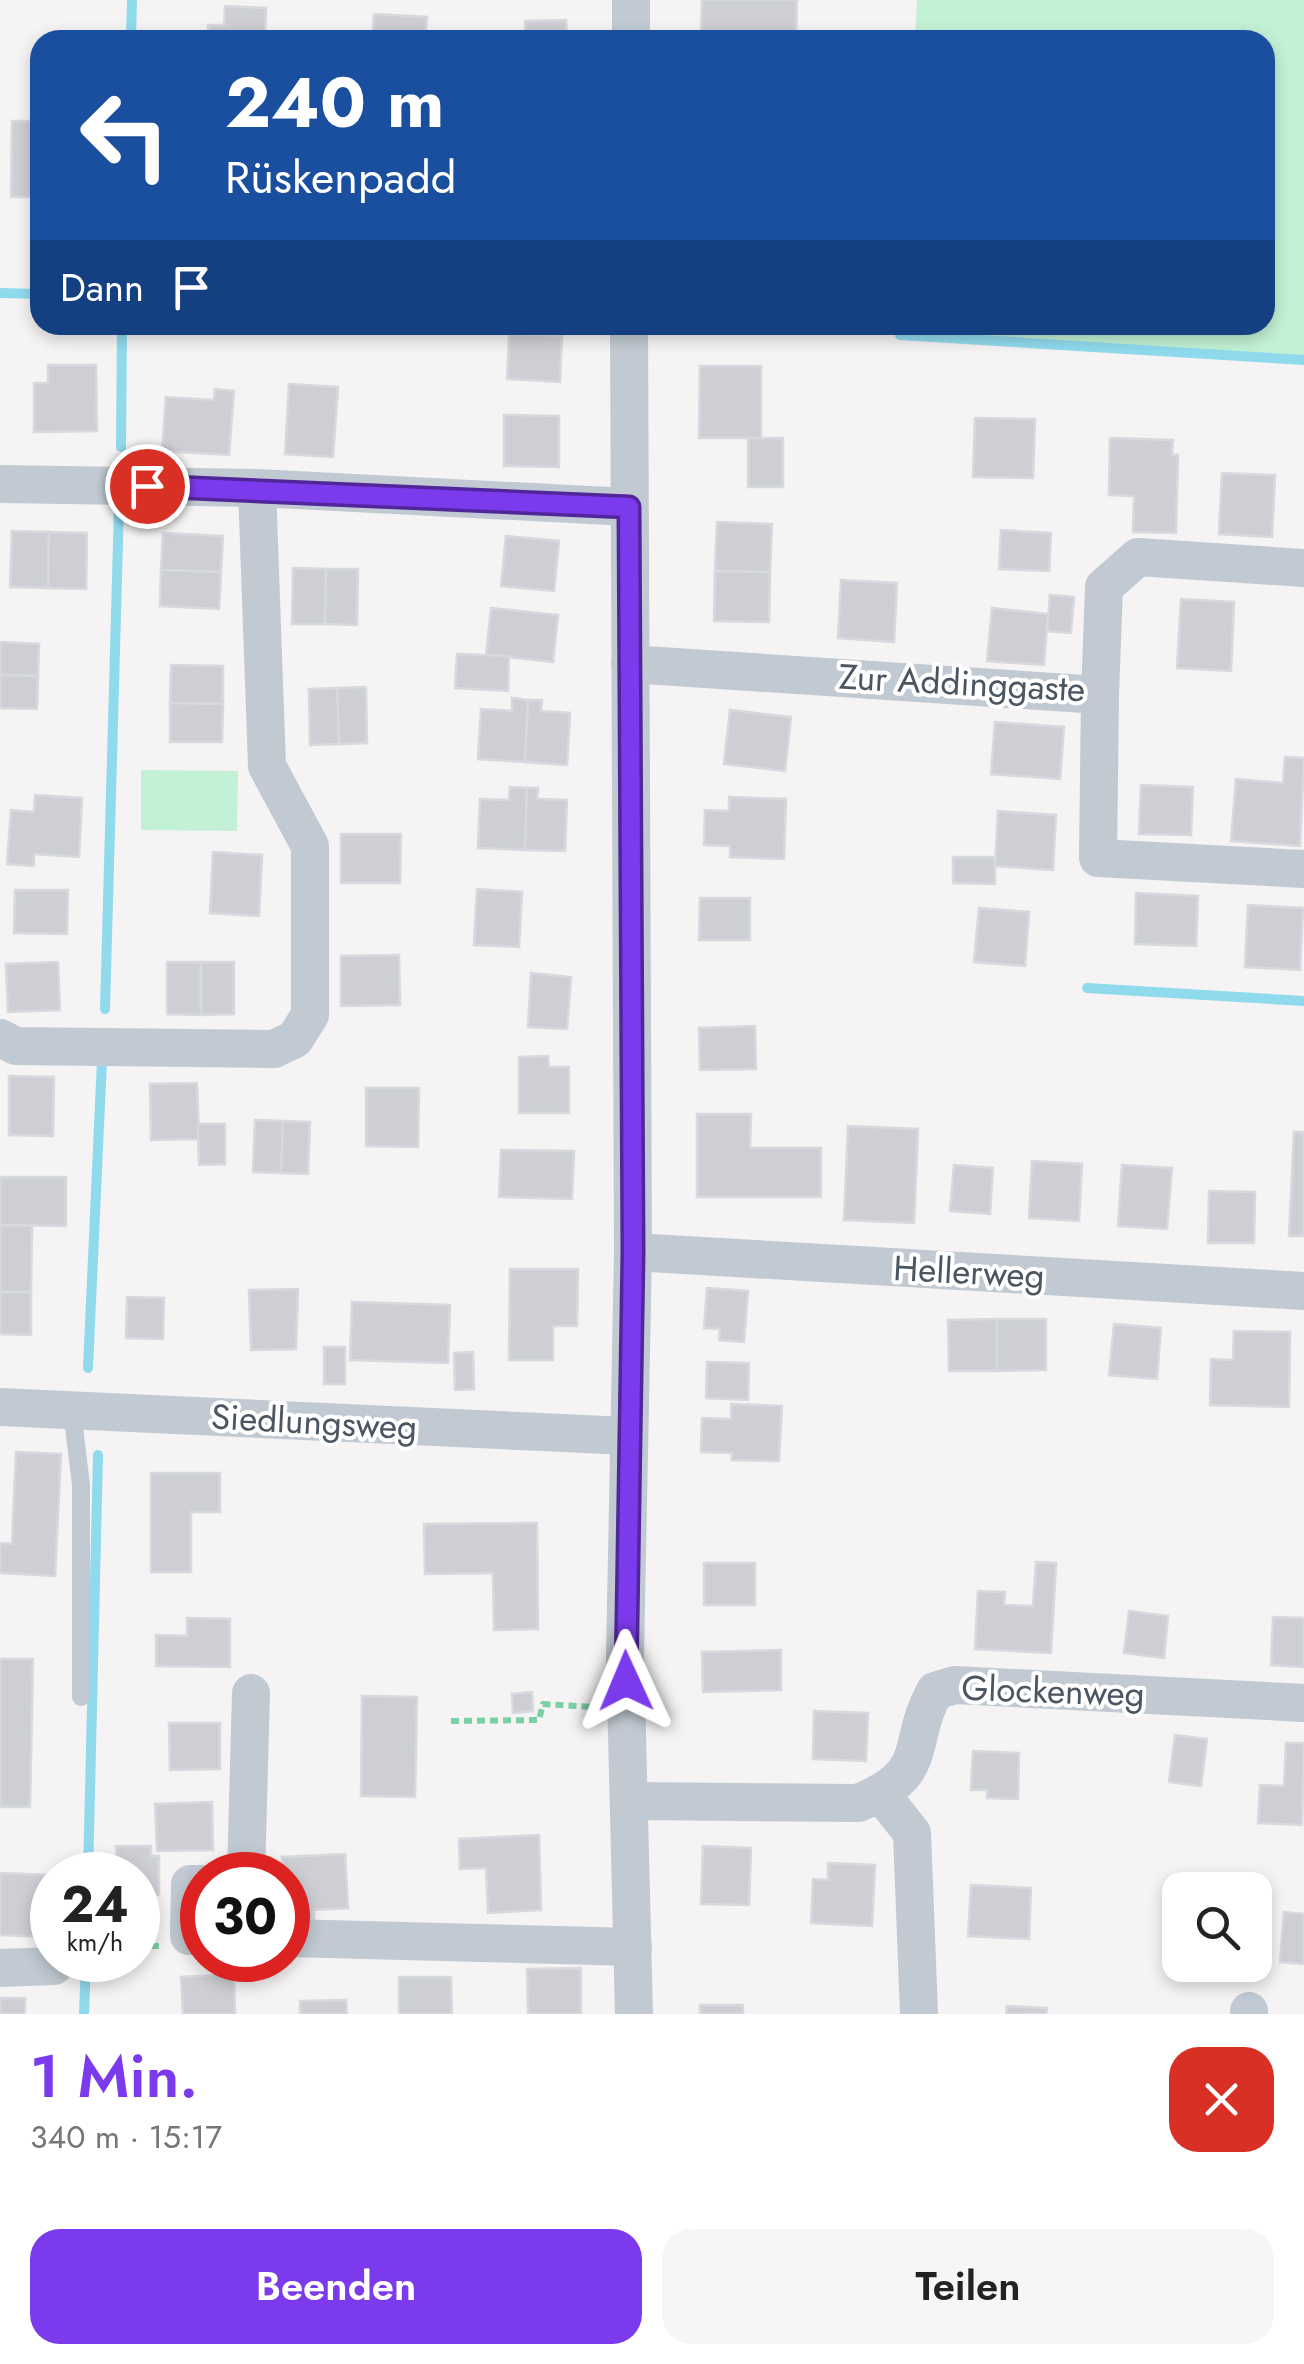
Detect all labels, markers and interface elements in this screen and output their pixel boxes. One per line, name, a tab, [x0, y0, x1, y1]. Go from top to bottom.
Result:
text: 240 m	[225, 52, 445, 153]
icon: left	[60, 70, 190, 200]
text: Rüskenpadd	[225, 145, 456, 210]
text: Dann	[60, 260, 144, 315]
icon: arrive	[164, 260, 219, 315]
pin	[105, 444, 190, 529]
icon: arrive	[120, 459, 175, 514]
street label: Zur Addinggaste	[838, 652, 1086, 714]
street label: Hellerweg	[892, 1243, 1046, 1301]
street label: Siedlungsweg	[210, 1392, 418, 1452]
position arrow	[574, 1629, 678, 1733]
street label: Glockenweg	[960, 1663, 1146, 1719]
speed limit sign: 30	[180, 1852, 310, 1982]
text: 24	[61, 1868, 129, 1941]
map controls	[1162, 1872, 1272, 1982]
button: search	[1162, 1872, 1272, 1982]
text: km/h	[67, 1924, 123, 1960]
text: 1 Min.	[30, 2033, 198, 2120]
button: close	[1169, 2047, 1274, 2152]
text: 340 m · 15:17	[30, 2114, 222, 2160]
button: Beenden	[30, 2229, 642, 2344]
button: Teilen	[662, 2229, 1274, 2344]

